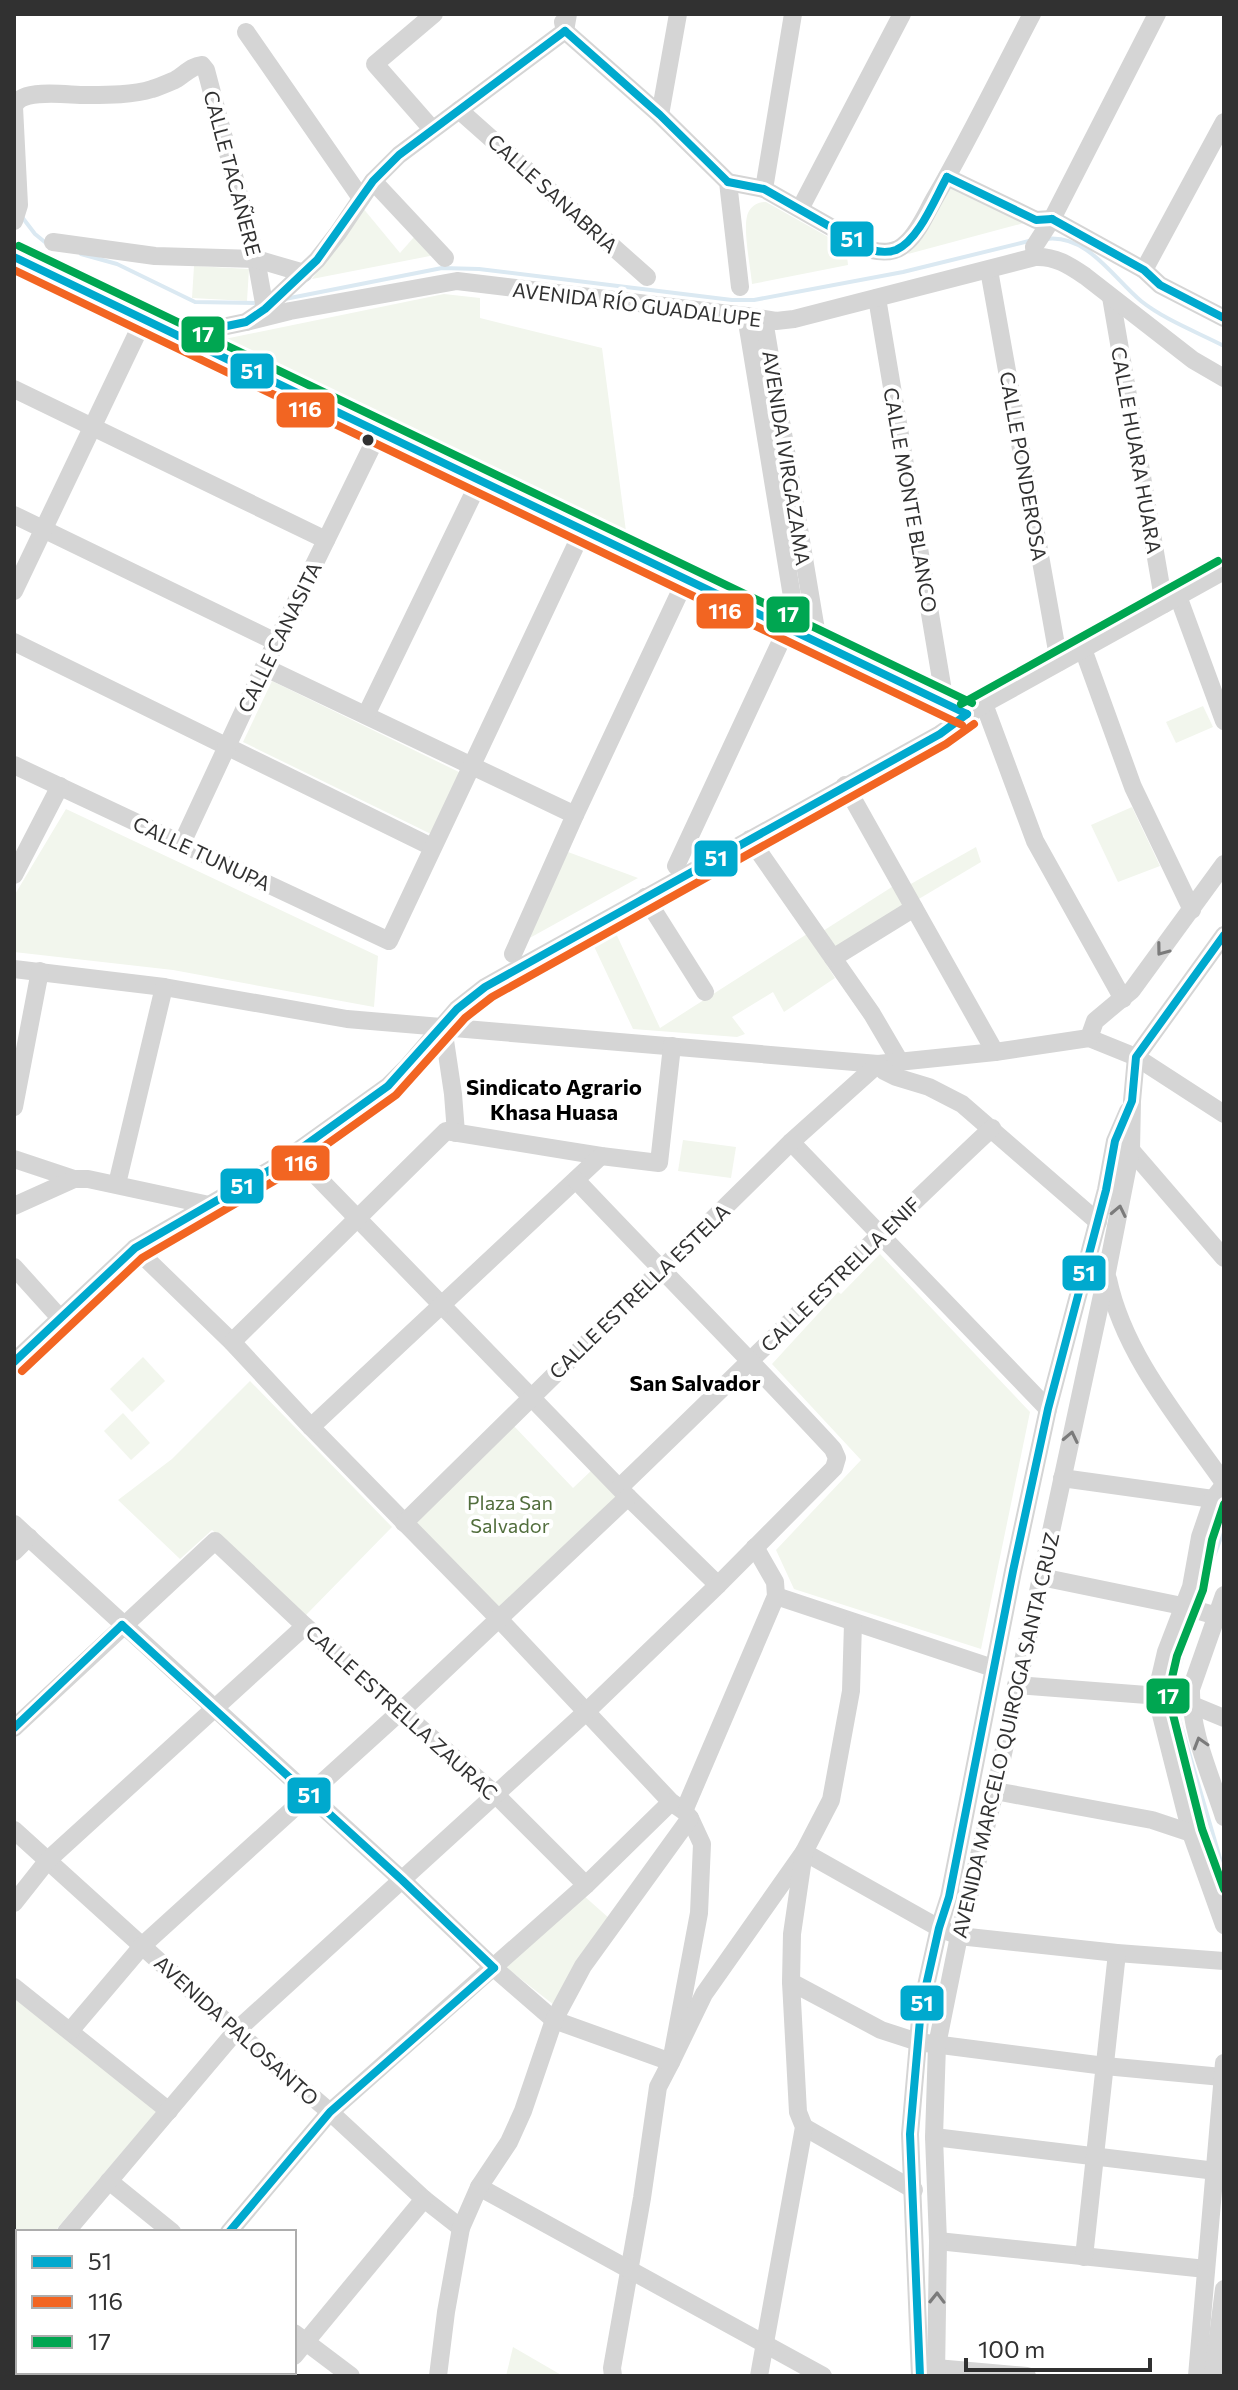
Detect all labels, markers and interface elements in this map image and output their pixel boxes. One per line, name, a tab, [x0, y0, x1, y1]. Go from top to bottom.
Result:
street label: CALLE TACAÑERE	[199, 88, 267, 258]
street label: CALLE SANABRIA	[483, 128, 623, 258]
line badge: 51	[829, 220, 875, 258]
text: 51	[841, 225, 863, 252]
street label: AVENIDA RÍO GUADALUPE	[511, 277, 763, 331]
line badge: 17	[180, 315, 226, 354]
text: 17	[192, 320, 214, 347]
street label: CALLE HUARA HUARA	[1107, 345, 1167, 556]
street label: AVENIDA IVIRGAZAMA	[758, 349, 816, 567]
line badge: 51	[229, 352, 275, 390]
text: 51	[241, 357, 263, 384]
street label: CALLE PONDEROSA	[996, 370, 1052, 563]
street label: CALLE MONTE BLANCO	[879, 386, 943, 614]
line badge: 116	[275, 391, 336, 429]
text: 116	[288, 395, 322, 422]
unlabelled marker	[360, 432, 376, 448]
street label: CALLE CANASITA	[232, 558, 326, 716]
line badge: 116	[695, 592, 755, 630]
line badge: 17	[765, 595, 811, 634]
text: 116	[708, 597, 742, 624]
text: 17	[777, 600, 799, 627]
street label: CALLE TUNUPA	[130, 811, 275, 895]
line badge: 51	[693, 839, 739, 878]
text: 51	[705, 844, 727, 871]
one-way arrow	[1158, 941, 1172, 956]
district label: Sindicato Agrario Khasa Huasa	[466, 1073, 642, 1125]
line badge: 116	[270, 1144, 331, 1182]
text: 116	[284, 1149, 318, 1176]
line badge: 51	[219, 1167, 265, 1205]
text: 51	[231, 1172, 253, 1199]
street label: CALLE ESTRELLA ENIF	[755, 1192, 925, 1356]
street label: CALLE ESTRELLA ESTELA	[544, 1198, 734, 1383]
one-way arrow	[1109, 1204, 1126, 1218]
line badge: 51	[1061, 1254, 1107, 1292]
text: 51	[1073, 1259, 1095, 1286]
district label: San Salvador	[630, 1369, 760, 1396]
one-way arrow	[1062, 1431, 1079, 1444]
park label: Plaza San Salvador	[467, 1490, 553, 1537]
street label: AVENIDA MARCELO QUIROGA SANTA CRUZ	[947, 1530, 1063, 1940]
street label: CALLE ESTRELLA ZAURAC	[301, 1620, 503, 1804]
line badge: 17	[1145, 1677, 1191, 1715]
text: 17	[1157, 1682, 1179, 1709]
one-way arrow	[1194, 1736, 1210, 1750]
line badge: 51	[286, 1776, 332, 1815]
text: 51	[298, 1781, 320, 1808]
street label: AVENIDA PALOSANTO	[150, 1950, 324, 2110]
line badge: 51	[899, 1984, 945, 2022]
text: 51	[911, 1989, 933, 2016]
legend	[16, 2230, 296, 2374]
text: 51	[88, 2246, 112, 2275]
text: 116	[88, 2286, 123, 2315]
one-way arrow	[929, 2291, 946, 2304]
scale bar	[966, 2322, 1150, 2372]
text: 17	[88, 2326, 111, 2355]
text: 100 m	[978, 2334, 1045, 2363]

